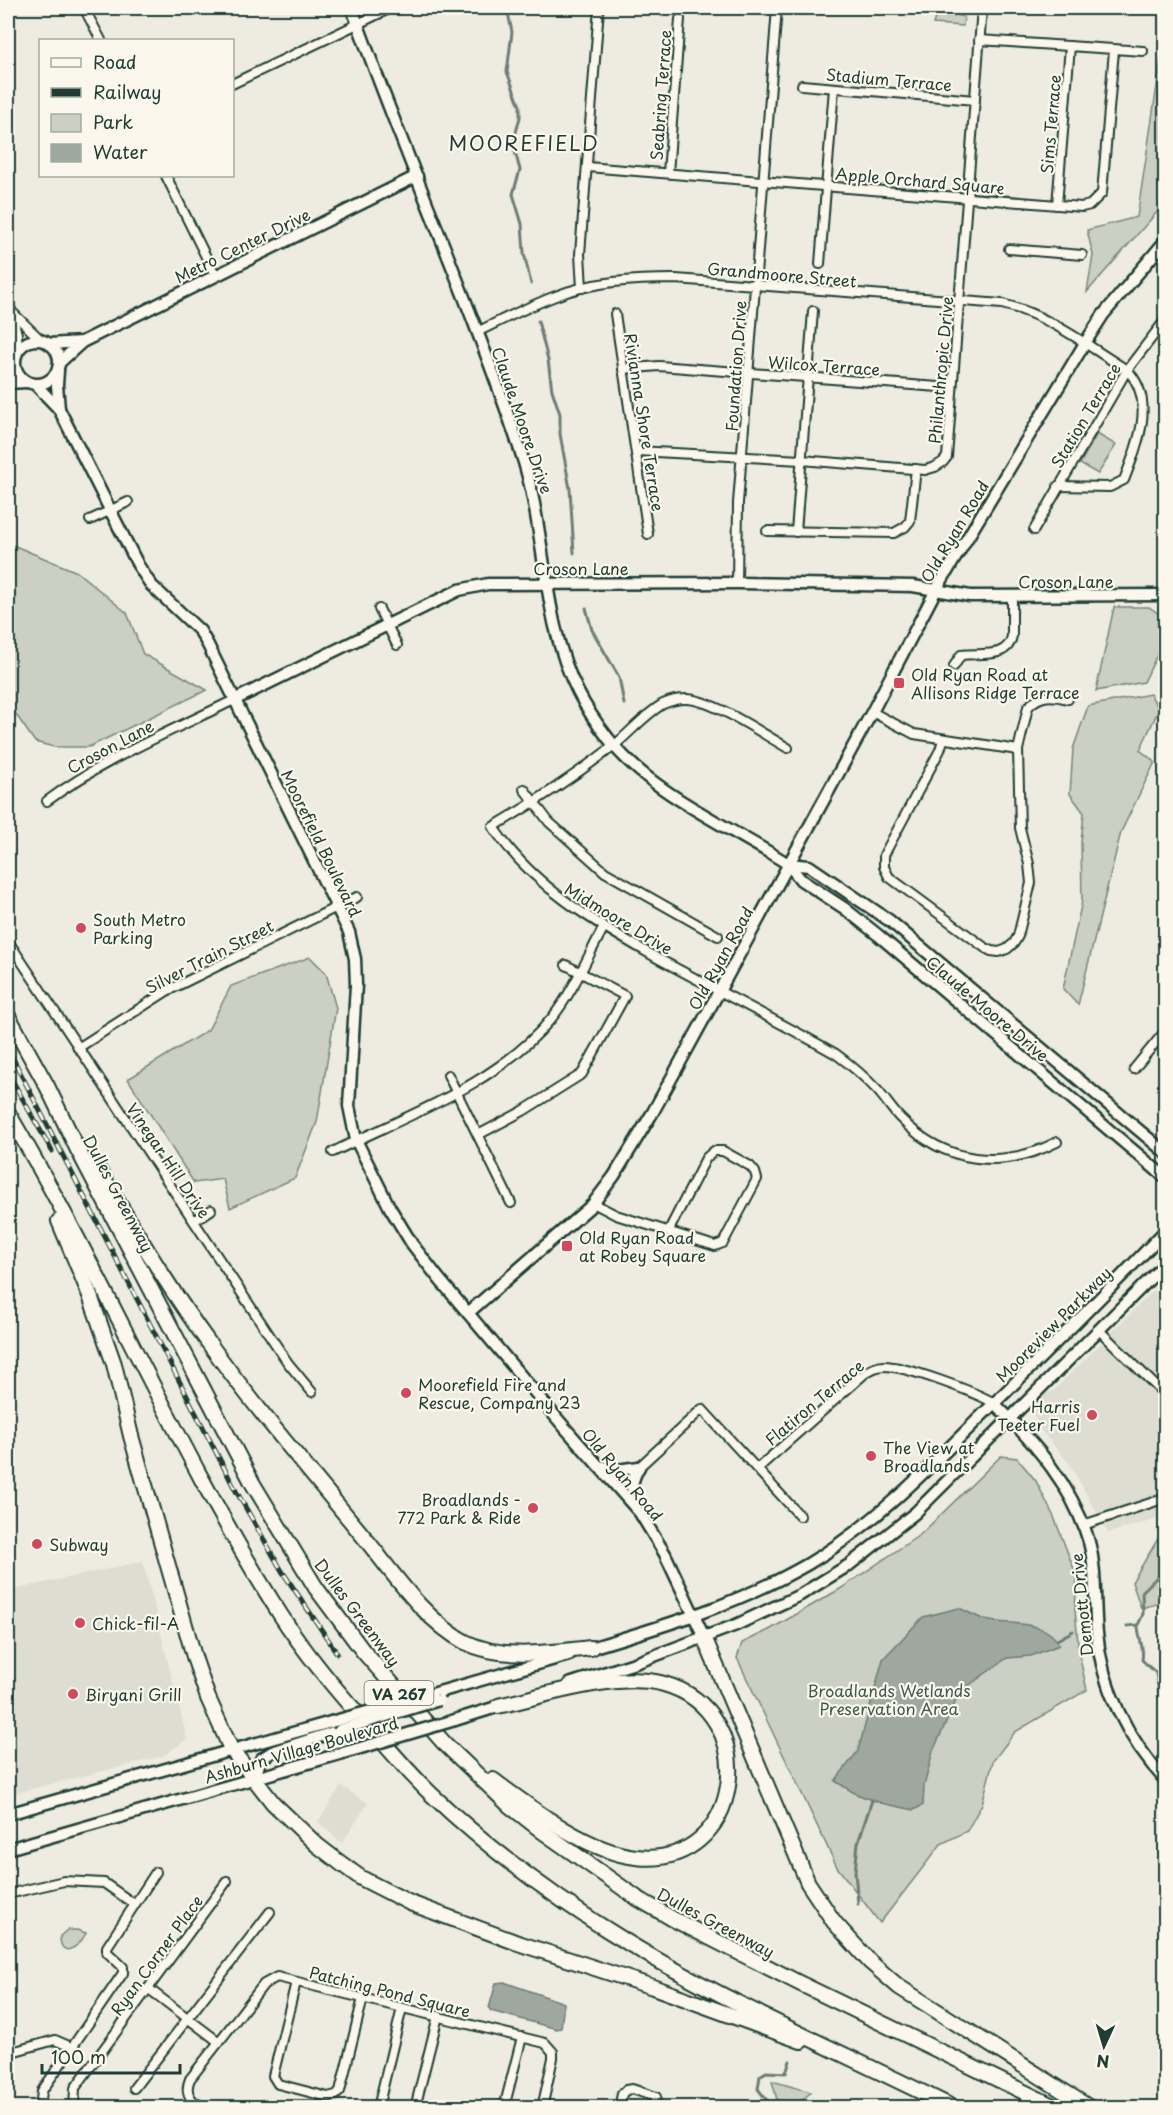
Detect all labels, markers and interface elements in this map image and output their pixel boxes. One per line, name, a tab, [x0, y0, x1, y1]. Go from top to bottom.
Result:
street label: Seabring Terrace	[643, 29, 677, 161]
legend	[39, 39, 234, 177]
text: Road	[93, 48, 137, 75]
street label: Stadium Terrace	[825, 62, 953, 96]
street label: Sims Terrace	[1034, 74, 1066, 174]
text: Railway	[93, 78, 161, 105]
text: Park	[93, 108, 133, 135]
district label: MOOREFIELD	[449, 128, 599, 158]
text: Water	[93, 138, 148, 165]
street label: Apple Orchard Square	[834, 161, 1006, 199]
street label: Metro Center Drive	[170, 202, 314, 288]
street label: Grandmoore Street	[706, 256, 858, 293]
street label: Philanthropic Drive	[922, 295, 958, 445]
street label: Foundation Drive	[718, 300, 752, 432]
street label: Rivianna Shore Terrace	[619, 331, 671, 513]
street label: Claude Moore Drive	[487, 343, 559, 497]
street label: Wilcox Terrace	[767, 349, 881, 381]
street label: Station Terrace	[1044, 358, 1126, 472]
street label: Old Ryan Road	[914, 475, 994, 587]
street label: Croson Lane	[533, 556, 629, 580]
street label: Croson Lane	[1018, 569, 1114, 593]
place label: Old Ryan Road at Allisons Ridge Terrace	[911, 662, 1080, 704]
marker: Old Ryan Road at Allisons Ridge Terrace	[892, 676, 906, 690]
street label: Croson Lane	[62, 713, 158, 779]
street label: Moorefield Boulevard	[276, 765, 368, 921]
street label: Midmoore Drive	[560, 876, 678, 960]
street label: Old Ryan Road	[682, 902, 758, 1014]
place label: South Metro Parking	[93, 907, 186, 949]
street label: Silver Train Street	[141, 913, 278, 999]
marker: South Metro Parking	[74, 921, 88, 935]
street label: Claude Moore Drive	[921, 949, 1055, 1067]
street label: Vinegar Hill Drive	[121, 1097, 217, 1223]
street label: Dulles Greenway	[78, 1130, 160, 1256]
place label: Old Ryan Road at Robey Square	[579, 1225, 706, 1267]
marker: Old Ryan Road at Robey Square	[560, 1239, 574, 1253]
street label: Mooreview Parkway	[990, 1261, 1116, 1387]
street label: Flatiron Terrace	[759, 1353, 869, 1451]
place label: Moorefield Fire and Rescue, Company 23	[418, 1372, 580, 1414]
marker: Moorefield Fire and Rescue, Company 23	[399, 1386, 413, 1400]
place label: Harris Teeter Fuel	[997, 1394, 1080, 1436]
marker: Harris Teeter Fuel	[1085, 1408, 1099, 1422]
street label: Old Ryan Road	[577, 1422, 669, 1526]
place label: The View at Broadlands	[883, 1435, 975, 1477]
marker: The View at Broadlands	[864, 1449, 878, 1463]
place label: Broadlands - 772 Park & Ride	[397, 1487, 521, 1529]
marker: Broadlands - 772 Park & Ride	[526, 1501, 540, 1515]
place label: Subway	[49, 1532, 108, 1556]
marker: Subway	[30, 1537, 44, 1551]
street label: Demott Drive	[1064, 1552, 1098, 1658]
street label: Dulles Greenway	[309, 1553, 407, 1671]
place label: Chick-fil-A	[92, 1611, 179, 1635]
marker: Chick-fil-A	[73, 1616, 87, 1630]
park label: Broadlands Wetlands Preservation Area	[807, 1678, 971, 1720]
road number: VA 267	[364, 1681, 434, 1705]
place label: Biryani Grill	[85, 1682, 182, 1706]
marker: Biryani Grill	[66, 1687, 80, 1701]
street label: Ashburn Village Boulevard	[201, 1710, 401, 1788]
street label: Dulles Greenway	[653, 1881, 779, 1963]
street label: Ryan Corner Place	[104, 1890, 208, 2020]
street label: Patching Pond Square	[307, 1959, 473, 2023]
north arrow	[1074, 2016, 1134, 2076]
scale bar	[42, 2037, 180, 2075]
text: 100 m	[51, 2043, 106, 2070]
text: N	[1096, 2050, 1110, 2074]

